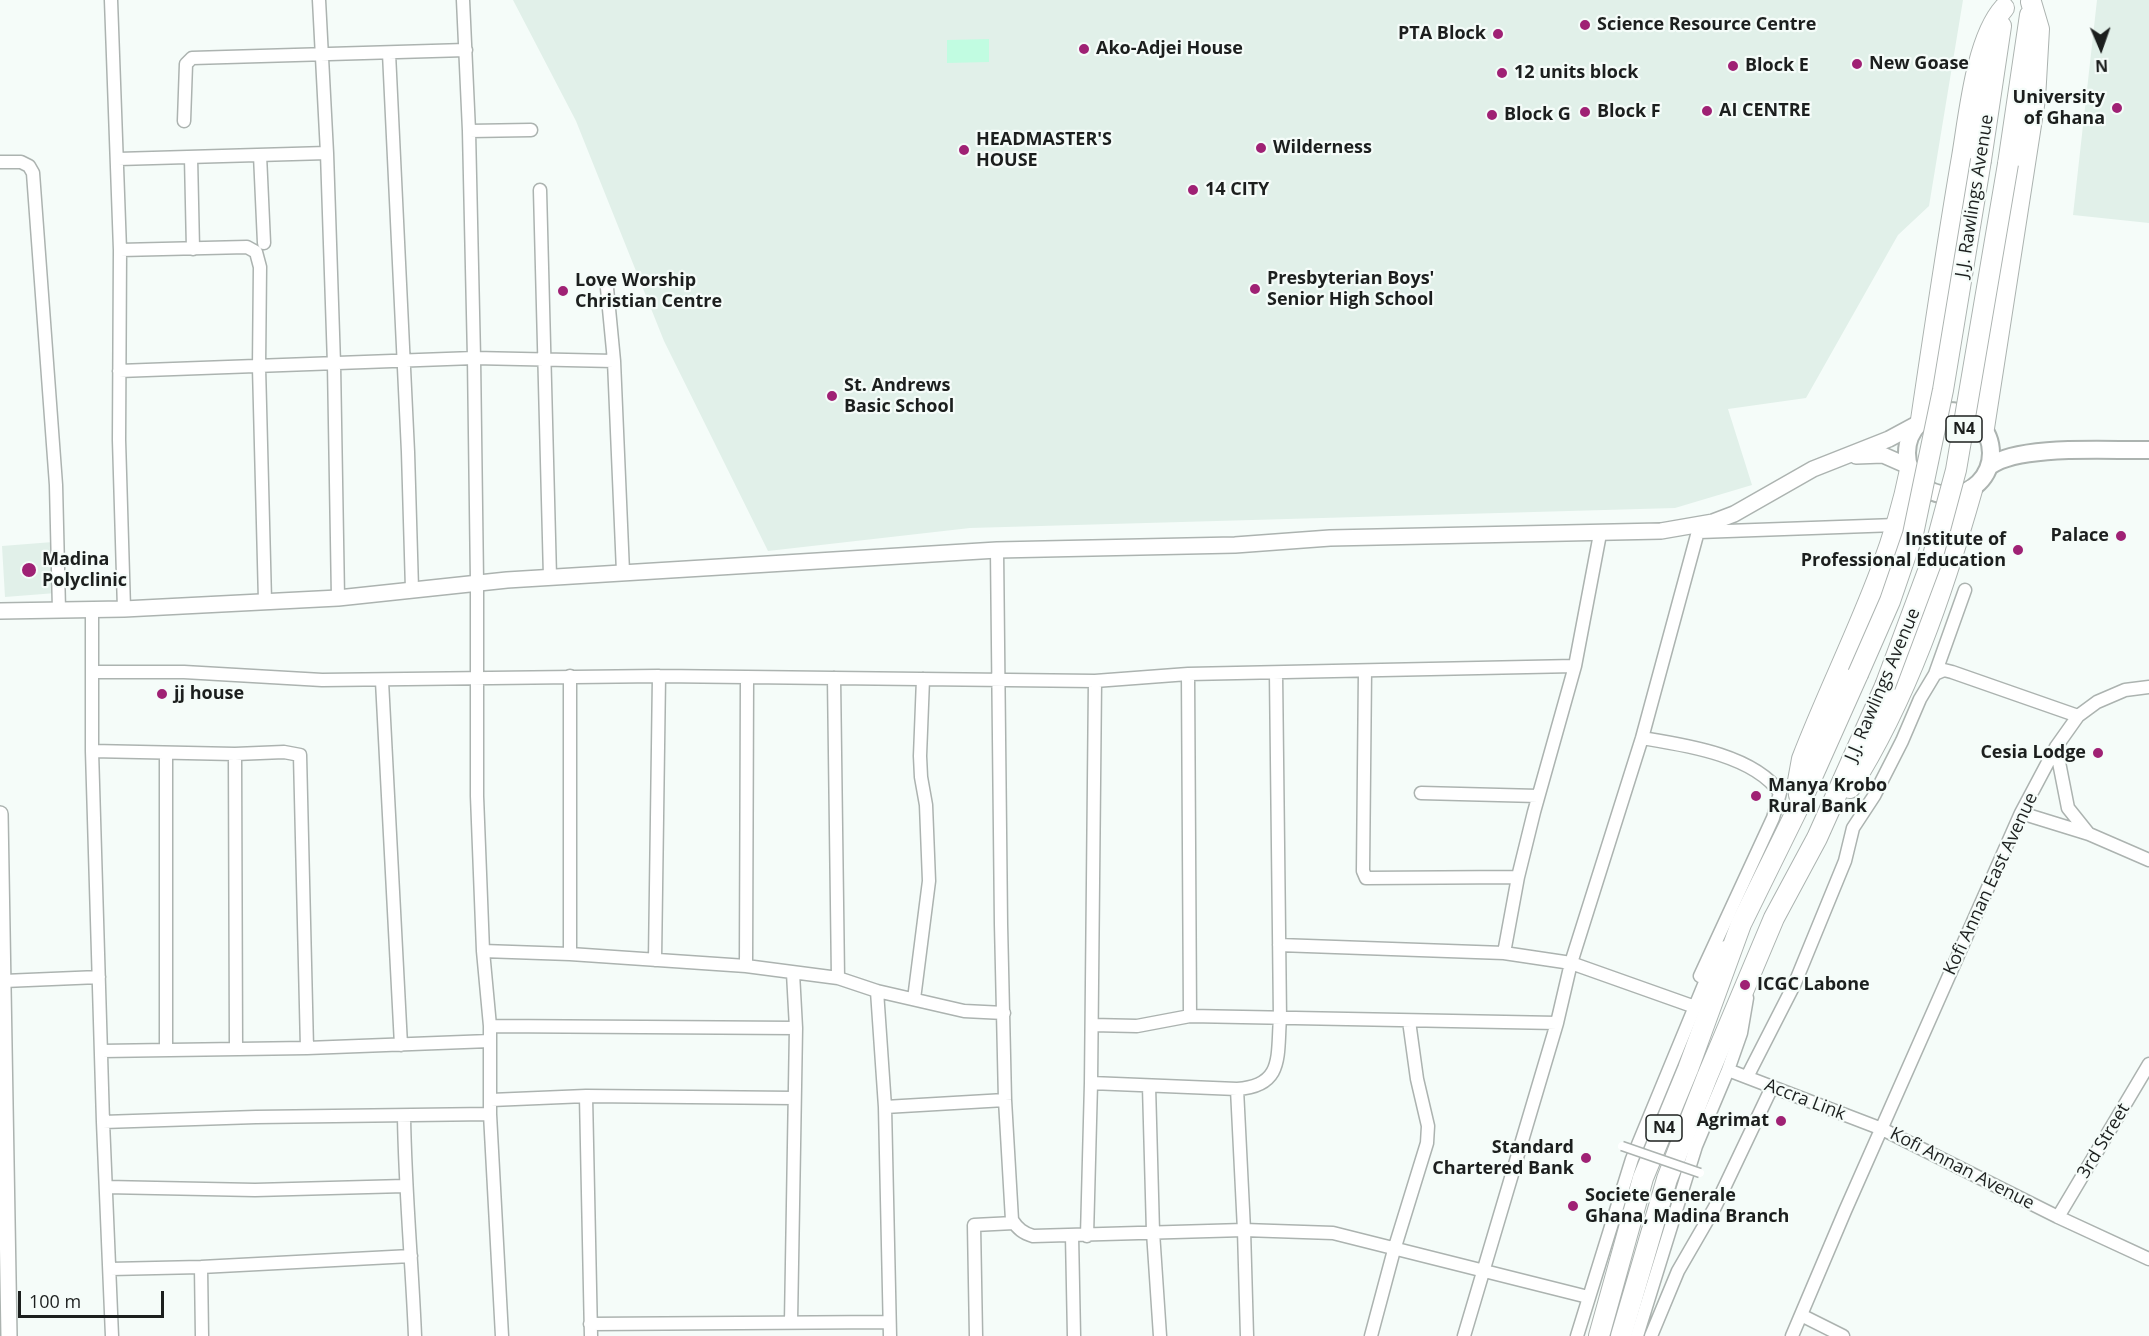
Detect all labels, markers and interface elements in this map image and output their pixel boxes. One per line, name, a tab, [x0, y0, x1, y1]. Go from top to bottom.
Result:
place label: Science Resource Centre	[1597, 14, 1816, 36]
marker: Science Resource Centre	[1578, 18, 1592, 32]
north arrow	[2071, 18, 2131, 78]
place label: PTA Block	[1398, 23, 1486, 45]
marker: PTA Block	[1491, 27, 1505, 41]
place label: Ako-Adjei House	[1096, 38, 1243, 60]
marker: Ako-Adjei House	[1077, 42, 1091, 56]
place label: New Goase	[1869, 53, 1969, 75]
place label: Block E	[1745, 55, 1809, 77]
text: N	[2095, 55, 2109, 77]
marker: New Goase	[1850, 57, 1864, 71]
marker: Block E	[1726, 59, 1740, 73]
place label: 12 units block	[1514, 62, 1638, 84]
marker: 12 units block	[1495, 66, 1509, 80]
place label: University of Ghana	[2013, 87, 2105, 130]
place label: AI CENTRE	[1719, 100, 1811, 122]
place label: Block F	[1597, 101, 1661, 123]
marker: University of Ghana	[2110, 101, 2124, 115]
place label: Block G	[1504, 104, 1571, 126]
marker: AI CENTRE	[1700, 104, 1714, 118]
marker: Block F	[1578, 105, 1592, 119]
marker: Block G	[1485, 108, 1499, 122]
street label: J.J. Rawlings Avenue	[1951, 113, 1999, 279]
place label: HEADMASTER'S HOUSE	[976, 129, 1112, 172]
place label: Wilderness	[1273, 137, 1372, 159]
marker: Wilderness	[1254, 141, 1268, 155]
marker: HEADMASTER'S HOUSE	[957, 143, 971, 157]
place label: 14 CITY	[1205, 179, 1269, 201]
marker: 14 CITY	[1186, 183, 1200, 197]
place label: Presbyterian Boys' Senior High School	[1267, 268, 1434, 310]
place label: Love Worship Christian Centre	[575, 270, 722, 312]
marker: Presbyterian Boys' Senior High School	[1248, 282, 1262, 296]
marker: Love Worship Christian Centre	[556, 284, 570, 298]
place label: St. Andrews Basic School	[844, 375, 954, 418]
marker: St. Andrews Basic School	[825, 389, 839, 403]
road number: N4	[1946, 416, 1982, 442]
place label: Palace	[2051, 525, 2109, 547]
place label: Institute of Professional Education	[1801, 529, 2006, 572]
marker: Palace	[2114, 529, 2128, 543]
marker: Institute of Professional Education	[2011, 543, 2025, 557]
place label: Madina Polyclinic	[42, 549, 127, 592]
marker: Madina Polyclinic	[20, 561, 38, 579]
street label: J.J. Rawlings Avenue	[1841, 605, 1925, 765]
place label: jj house	[174, 683, 244, 705]
marker: jj house	[155, 687, 169, 701]
place label: Cesia Lodge	[1980, 742, 2086, 764]
marker: Cesia Lodge	[2091, 746, 2105, 760]
place label: Manya Krobo Rural Bank	[1768, 775, 1887, 818]
marker: Manya Krobo Rural Bank	[1749, 789, 1763, 803]
street label: Kofi Annan East Avenue	[1939, 789, 2043, 979]
place label: ICGC Labone	[1757, 974, 1870, 996]
marker: ICGC Labone	[1738, 978, 1752, 992]
street label: Accra Link	[1761, 1075, 1849, 1125]
street label: 3rd Street	[2073, 1100, 2135, 1182]
place label: Agrimat	[1696, 1110, 1769, 1132]
marker: Agrimat	[1774, 1114, 1788, 1128]
road number: N4	[1646, 1115, 1682, 1141]
street label: Kofi Annan Avenue	[1886, 1123, 2038, 1215]
place label: Standard Chartered Bank	[1432, 1137, 1574, 1180]
marker: Standard Chartered Bank	[1579, 1151, 1593, 1165]
place label: Societe Generale Ghana, Madina Branch	[1585, 1185, 1789, 1228]
marker: Societe Generale Ghana, Madina Branch	[1566, 1199, 1580, 1213]
scale bar	[21, 1279, 166, 1317]
text: 100 m	[29, 1289, 81, 1313]

